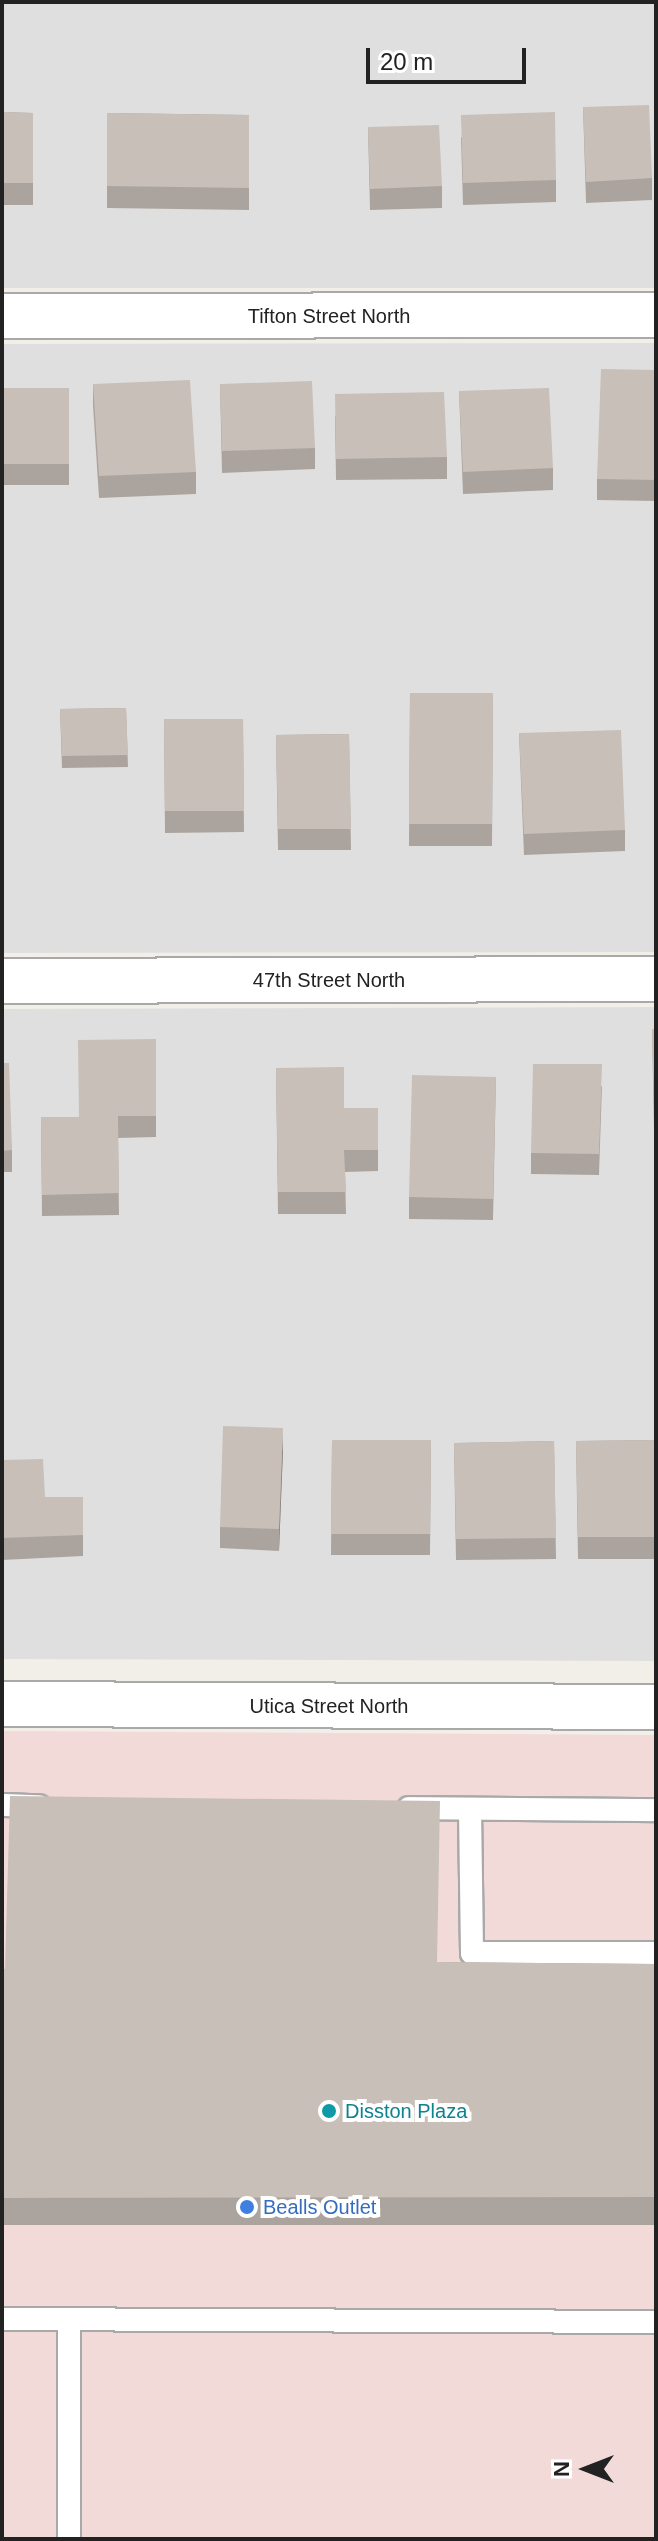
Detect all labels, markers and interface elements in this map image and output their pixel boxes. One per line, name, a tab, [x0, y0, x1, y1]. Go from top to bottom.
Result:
scale bar	[370, 32, 530, 82]
text: 20 m	[380, 48, 433, 75]
street label: Tifton Street North	[248, 304, 410, 328]
street label: 47th Street North	[253, 968, 405, 992]
street label: Utica Street North	[250, 1694, 408, 1718]
place label: Disston Plaza	[345, 2099, 467, 2123]
marker: Disston Plaza	[320, 2102, 338, 2120]
place label: Bealls Outlet	[263, 2195, 376, 2219]
marker: Bealls Outlet	[238, 2198, 256, 2216]
north arrow	[546, 2429, 626, 2509]
text: N	[549, 2461, 574, 2477]

